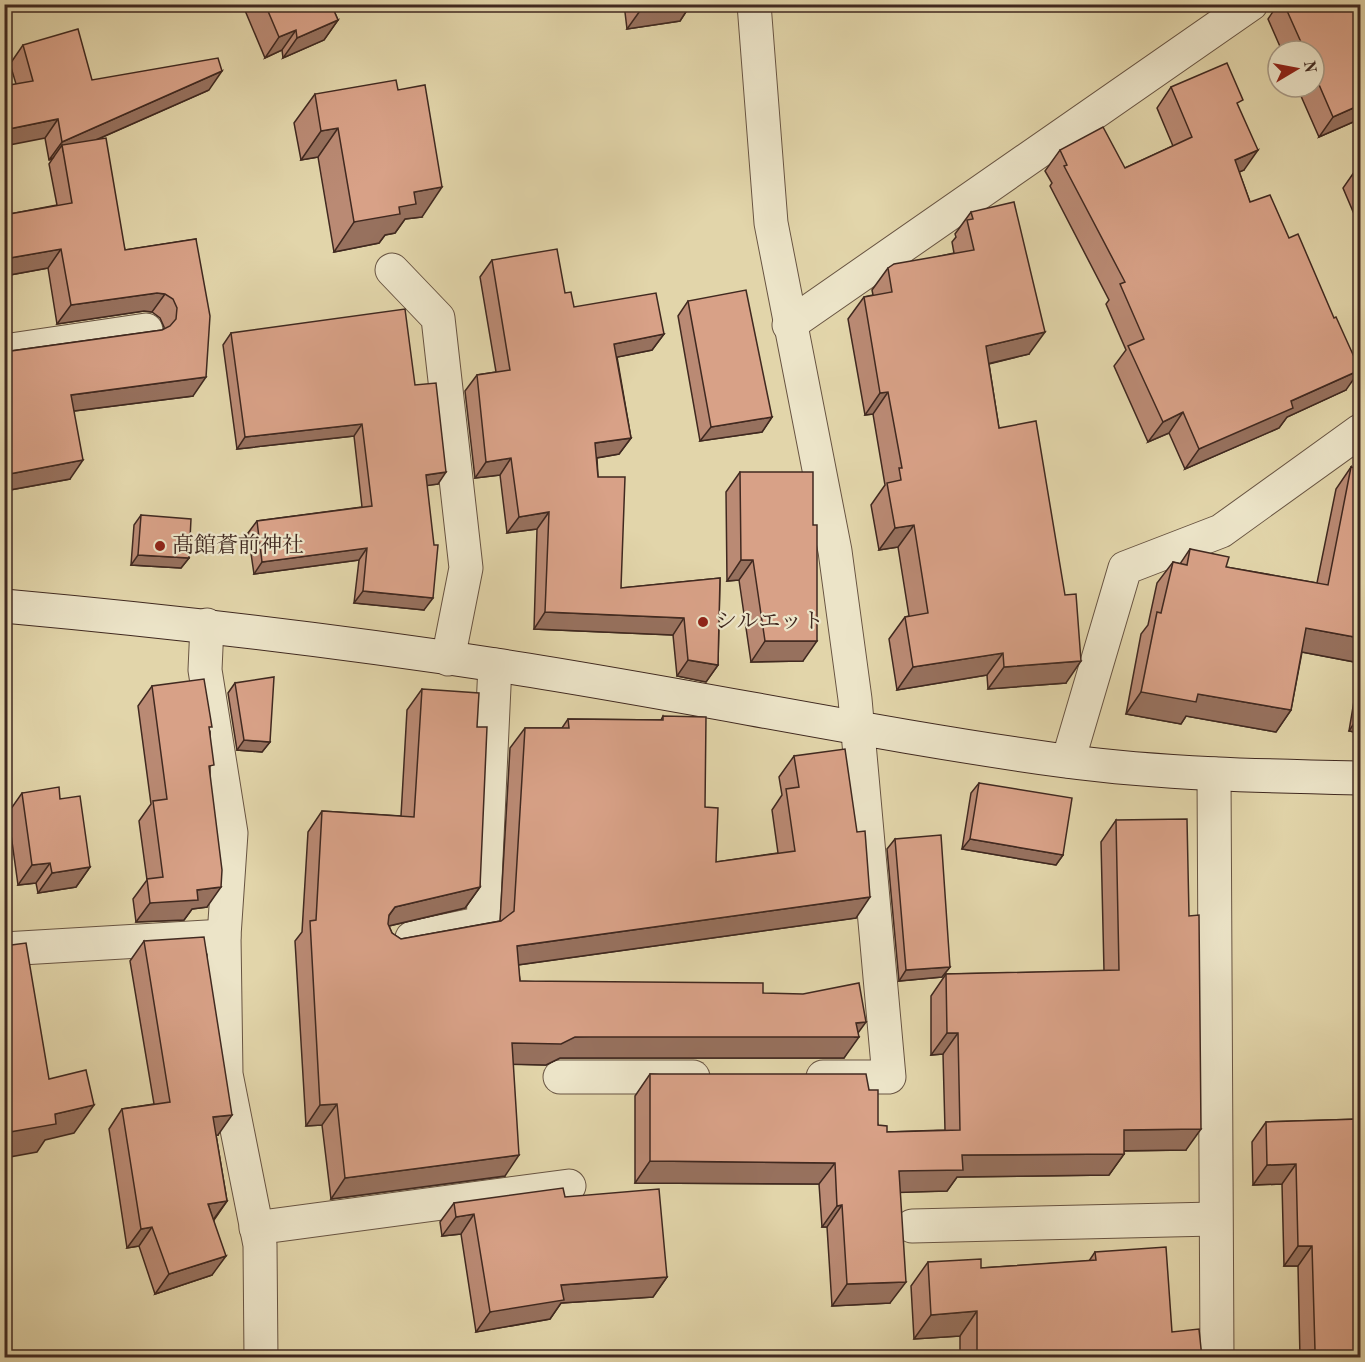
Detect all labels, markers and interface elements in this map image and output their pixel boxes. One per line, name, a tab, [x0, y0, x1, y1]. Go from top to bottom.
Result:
north arrow	[1266, 39, 1326, 99]
text: N	[1300, 59, 1318, 75]
place label: 髙館蒼前神社	[172, 533, 304, 557]
marker: 髙館蒼前神社	[153, 539, 167, 553]
place label: シルエット	[715, 611, 824, 633]
marker: シルエット	[696, 615, 710, 629]

